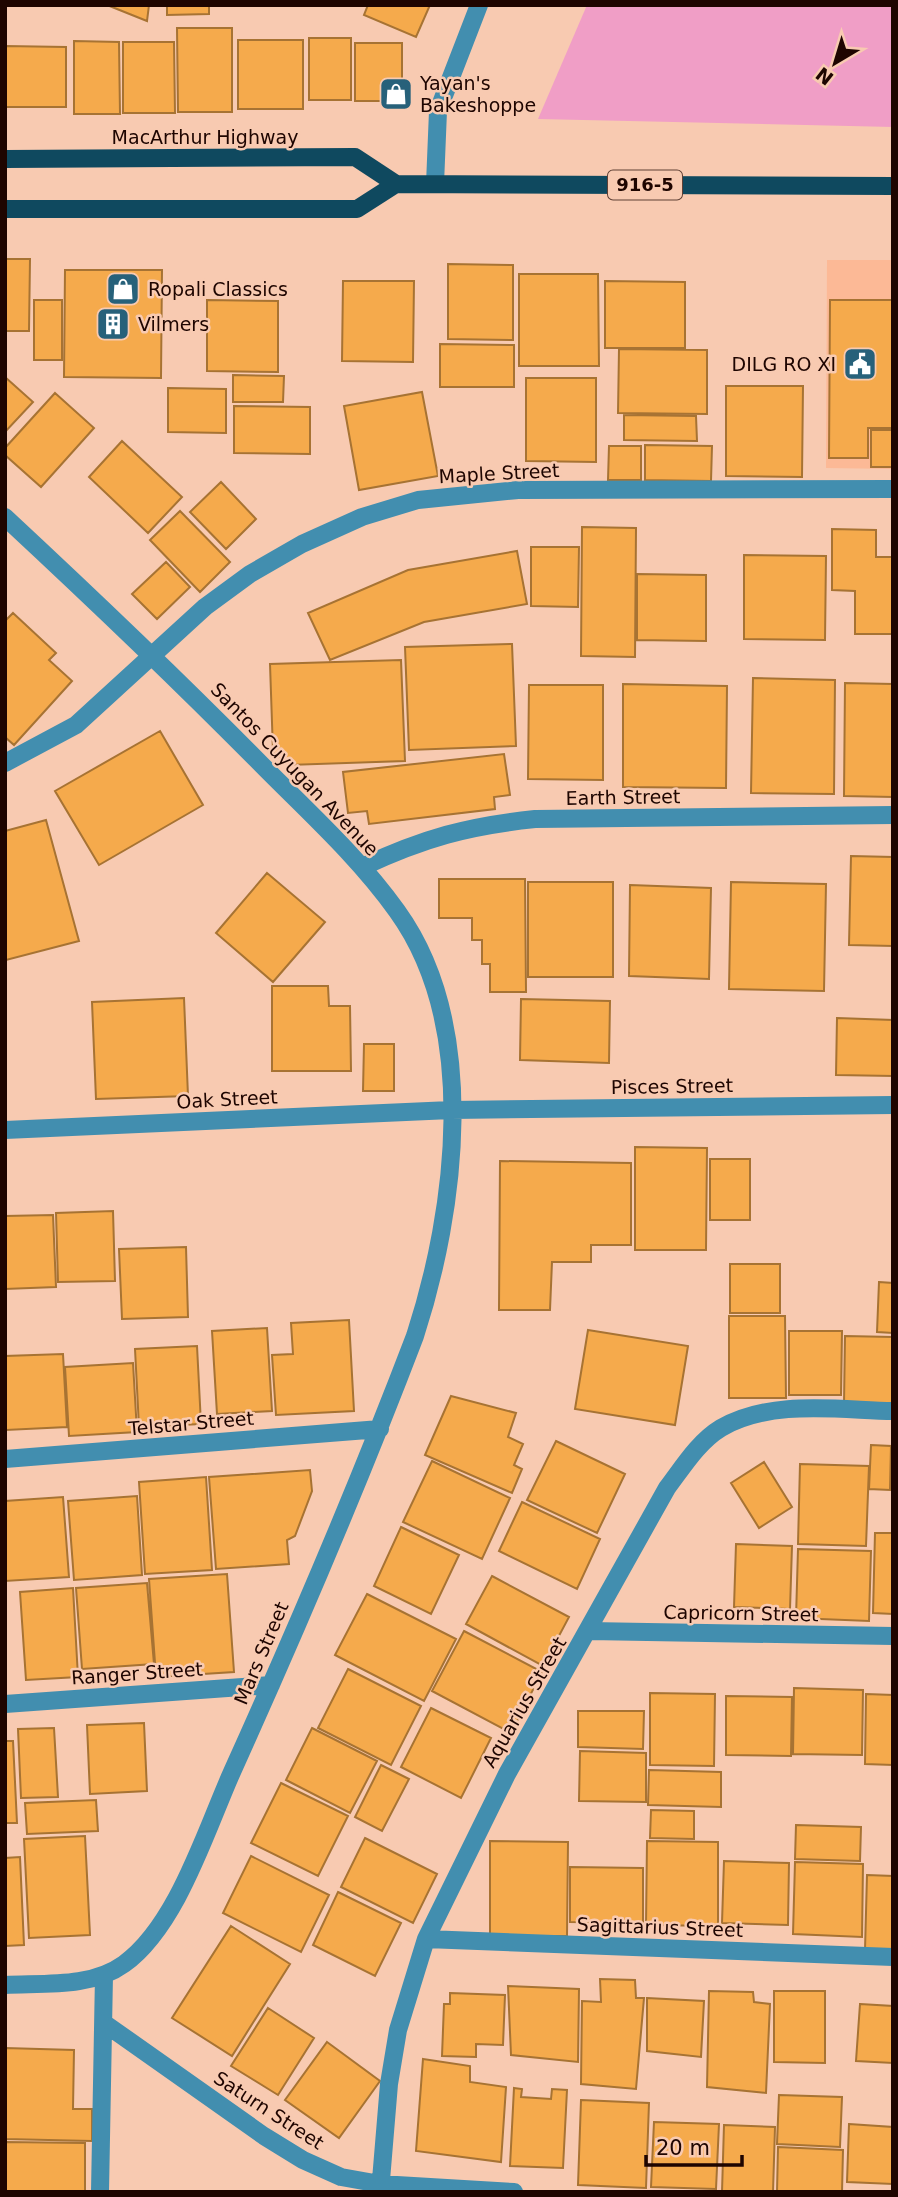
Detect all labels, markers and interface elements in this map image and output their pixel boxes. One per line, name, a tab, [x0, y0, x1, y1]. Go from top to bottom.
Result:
north arrow	[800, 28, 870, 98]
text: N	[811, 63, 838, 90]
place label: Yayan's Bakeshoppe	[419, 72, 536, 116]
shop icon: Yayan's Bakeshoppe	[377, 75, 415, 113]
street label: MacArthur Highway	[112, 126, 298, 148]
road number: 916-5	[608, 170, 682, 200]
shop icon: Ropali Classics	[104, 270, 142, 308]
place label: Ropali Classics	[148, 278, 288, 300]
building icon: Vilmers	[94, 305, 132, 343]
place label: Vilmers	[138, 313, 209, 335]
public building icon: DILG RO XI	[841, 345, 879, 383]
place label: DILG RO XI	[732, 353, 836, 375]
street label: Maple Street	[438, 459, 560, 487]
street label: Santos Cuyugan Avenue	[207, 678, 383, 860]
street label: Earth Street	[565, 785, 681, 809]
street label: Pisces Street	[611, 1074, 733, 1098]
street label: Oak Street	[176, 1085, 278, 1113]
street label: Telstar Street	[126, 1407, 255, 1440]
street label: Mars Street	[229, 1598, 293, 1708]
street label: Capricorn Street	[663, 1601, 819, 1625]
street label: Aquarius Street	[478, 1633, 570, 1771]
street label: Ranger Street	[70, 1657, 204, 1689]
street label: Sagittarius Street	[576, 1913, 744, 1941]
street label: Saturn Street	[210, 2066, 328, 2154]
scale bar	[646, 2124, 742, 2168]
text: 20 m	[656, 2136, 710, 2160]

